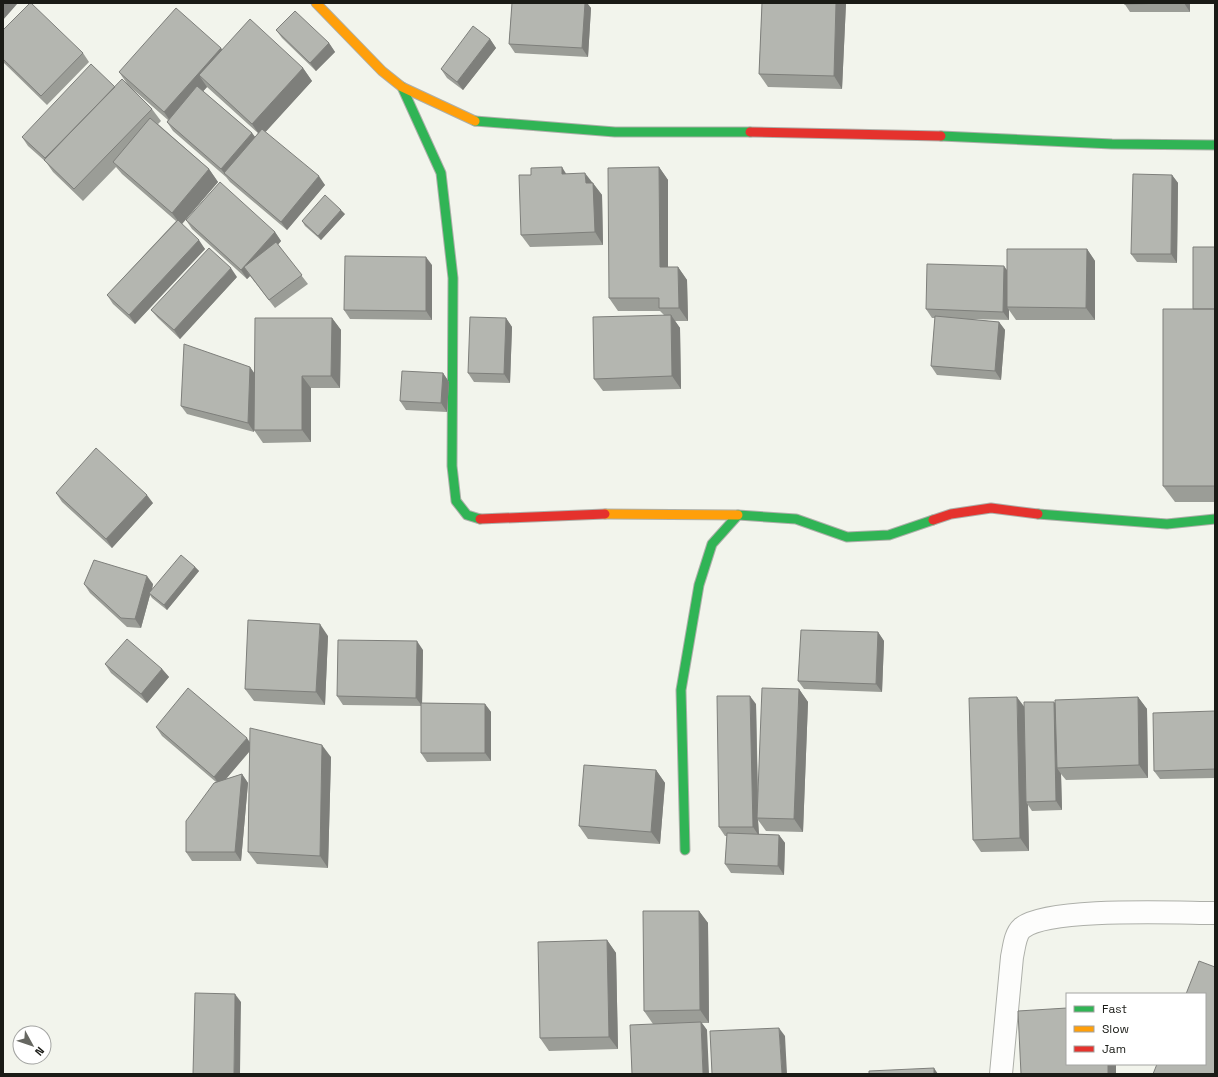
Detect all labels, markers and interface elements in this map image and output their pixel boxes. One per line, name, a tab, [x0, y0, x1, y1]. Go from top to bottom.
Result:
legend	[1066, 993, 1206, 1065]
text: Fast	[1102, 1001, 1127, 1017]
text: Slow	[1102, 1021, 1129, 1037]
north arrow	[12, 1025, 52, 1065]
text: Jam	[1102, 1041, 1126, 1057]
text: N	[32, 1044, 47, 1059]

